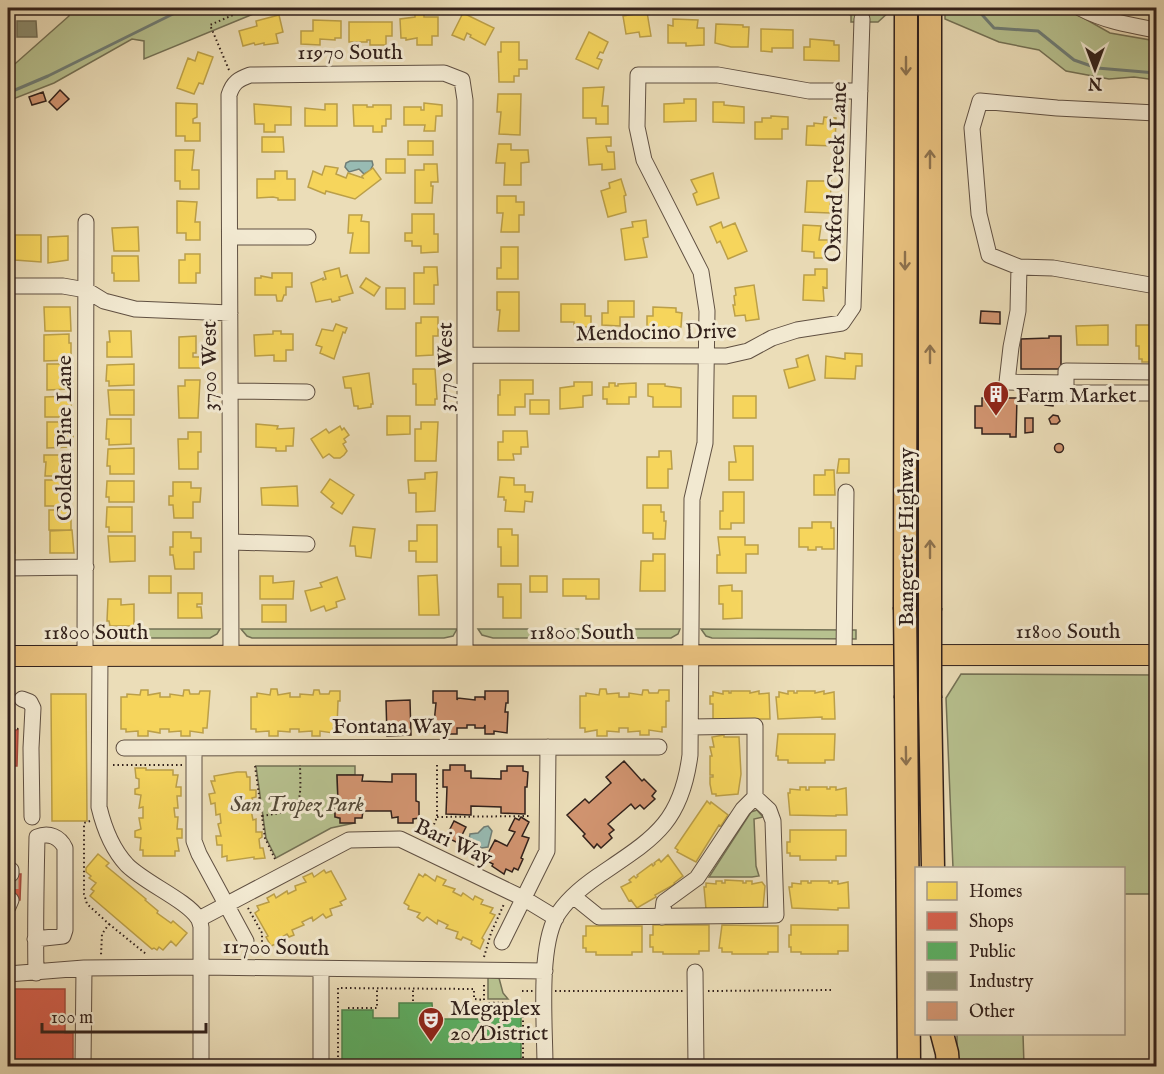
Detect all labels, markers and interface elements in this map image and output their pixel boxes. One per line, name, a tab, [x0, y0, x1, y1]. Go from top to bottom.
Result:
street label: 11970 South	[297, 39, 403, 67]
north arrow	[1065, 39, 1125, 99]
one-way arrow	[900, 56, 912, 75]
text: N	[1088, 72, 1103, 92]
street label: Oxford Creek Lane	[820, 81, 854, 263]
one-way arrow	[924, 150, 936, 170]
one-way arrow	[899, 250, 911, 270]
street label: Mendocino Drive	[575, 318, 737, 348]
street label: 3700 West	[196, 320, 224, 411]
street label: 3770 West	[432, 322, 460, 412]
one-way arrow	[924, 345, 936, 365]
street label: Golden Pine Lane	[51, 355, 79, 521]
building icon: Farm Market	[981, 379, 1011, 417]
place label: Farm Market	[1016, 382, 1137, 410]
street label: Bangerter Highway	[893, 447, 921, 627]
one-way arrow	[924, 540, 936, 560]
street label: 11800 South	[1015, 618, 1121, 646]
street label: 11800 South	[43, 619, 149, 647]
street label: 11800 South	[529, 619, 635, 647]
street label: Fontana Way	[332, 713, 452, 741]
one-way arrow	[900, 746, 912, 766]
park label: San Tropez Park	[230, 791, 364, 819]
street label: Bari Way	[410, 813, 497, 873]
legend	[915, 867, 1125, 1035]
text: Homes	[969, 881, 1022, 904]
text: Shops	[969, 911, 1014, 934]
street label: 11700 South	[222, 933, 330, 963]
text: Public	[969, 941, 1016, 964]
text: Industry	[969, 971, 1033, 994]
place label: Megaplex 20/District	[450, 995, 549, 1048]
scale bar	[42, 996, 206, 1034]
text: Other	[969, 1001, 1015, 1024]
theatre icon: Megaplex 20/District	[416, 1005, 446, 1043]
text: 100 m	[51, 1007, 93, 1030]

